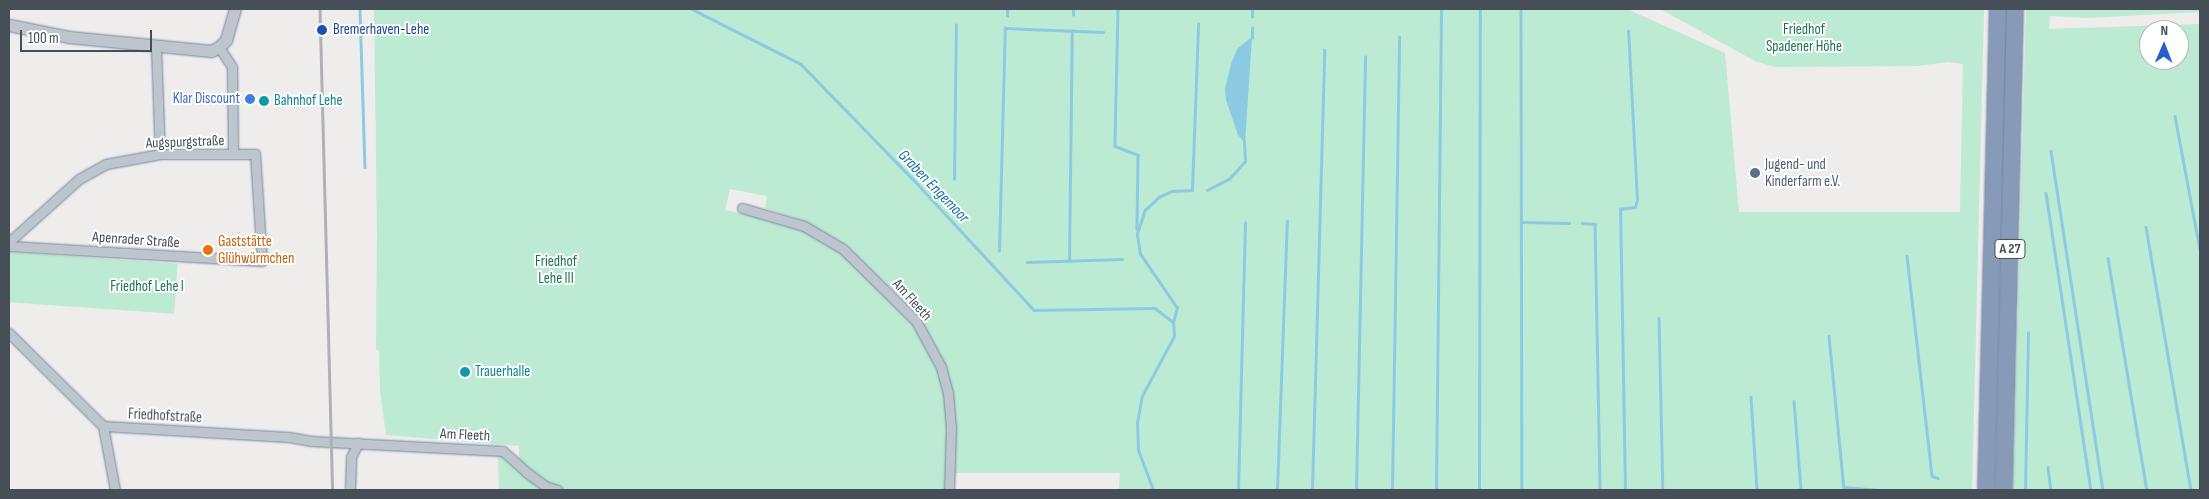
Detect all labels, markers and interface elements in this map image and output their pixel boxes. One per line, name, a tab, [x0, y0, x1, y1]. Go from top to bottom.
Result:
scale bar	[22, 20, 155, 52]
park label: Friedhof Spadener Höhe	[1766, 20, 1842, 55]
north arrow	[2139, 20, 2189, 70]
place label: Bremerhaven-Lehe	[333, 21, 429, 39]
text: N	[2160, 22, 2168, 39]
marker: Bremerhaven-Lehe	[315, 23, 329, 37]
text: 100 m	[28, 29, 59, 48]
place label: Klar Discount	[173, 90, 240, 108]
place label: Bahnhof Lehe	[274, 92, 343, 110]
marker: Klar Discount	[244, 93, 256, 105]
marker: Bahnhof Lehe	[258, 95, 270, 107]
street label: Augspurgstraße	[145, 132, 225, 152]
water label: Graben Engemoor	[893, 147, 973, 227]
place label: Jugend- und Kinderfarm e.V.	[1765, 155, 1840, 190]
marker: Jugend- und Kinderfarm e.V.	[1749, 167, 1761, 179]
street label: Apenrader Straße	[92, 228, 180, 252]
place label: Gaststätte Glühwürmchen	[218, 232, 294, 267]
road number: A 27	[1994, 238, 2026, 260]
marker: Gaststätte Glühwürmchen	[202, 244, 214, 256]
park label: Friedhof Lehe III	[535, 252, 577, 287]
street label: Am Fleeth	[889, 275, 935, 325]
park label: Friedhof Lehe I	[110, 278, 184, 296]
place label: Trauerhalle	[475, 363, 530, 381]
marker: Trauerhalle	[459, 366, 471, 378]
street label: Friedhofstraße	[128, 405, 202, 427]
street label: Am Fleeth	[439, 425, 491, 445]

